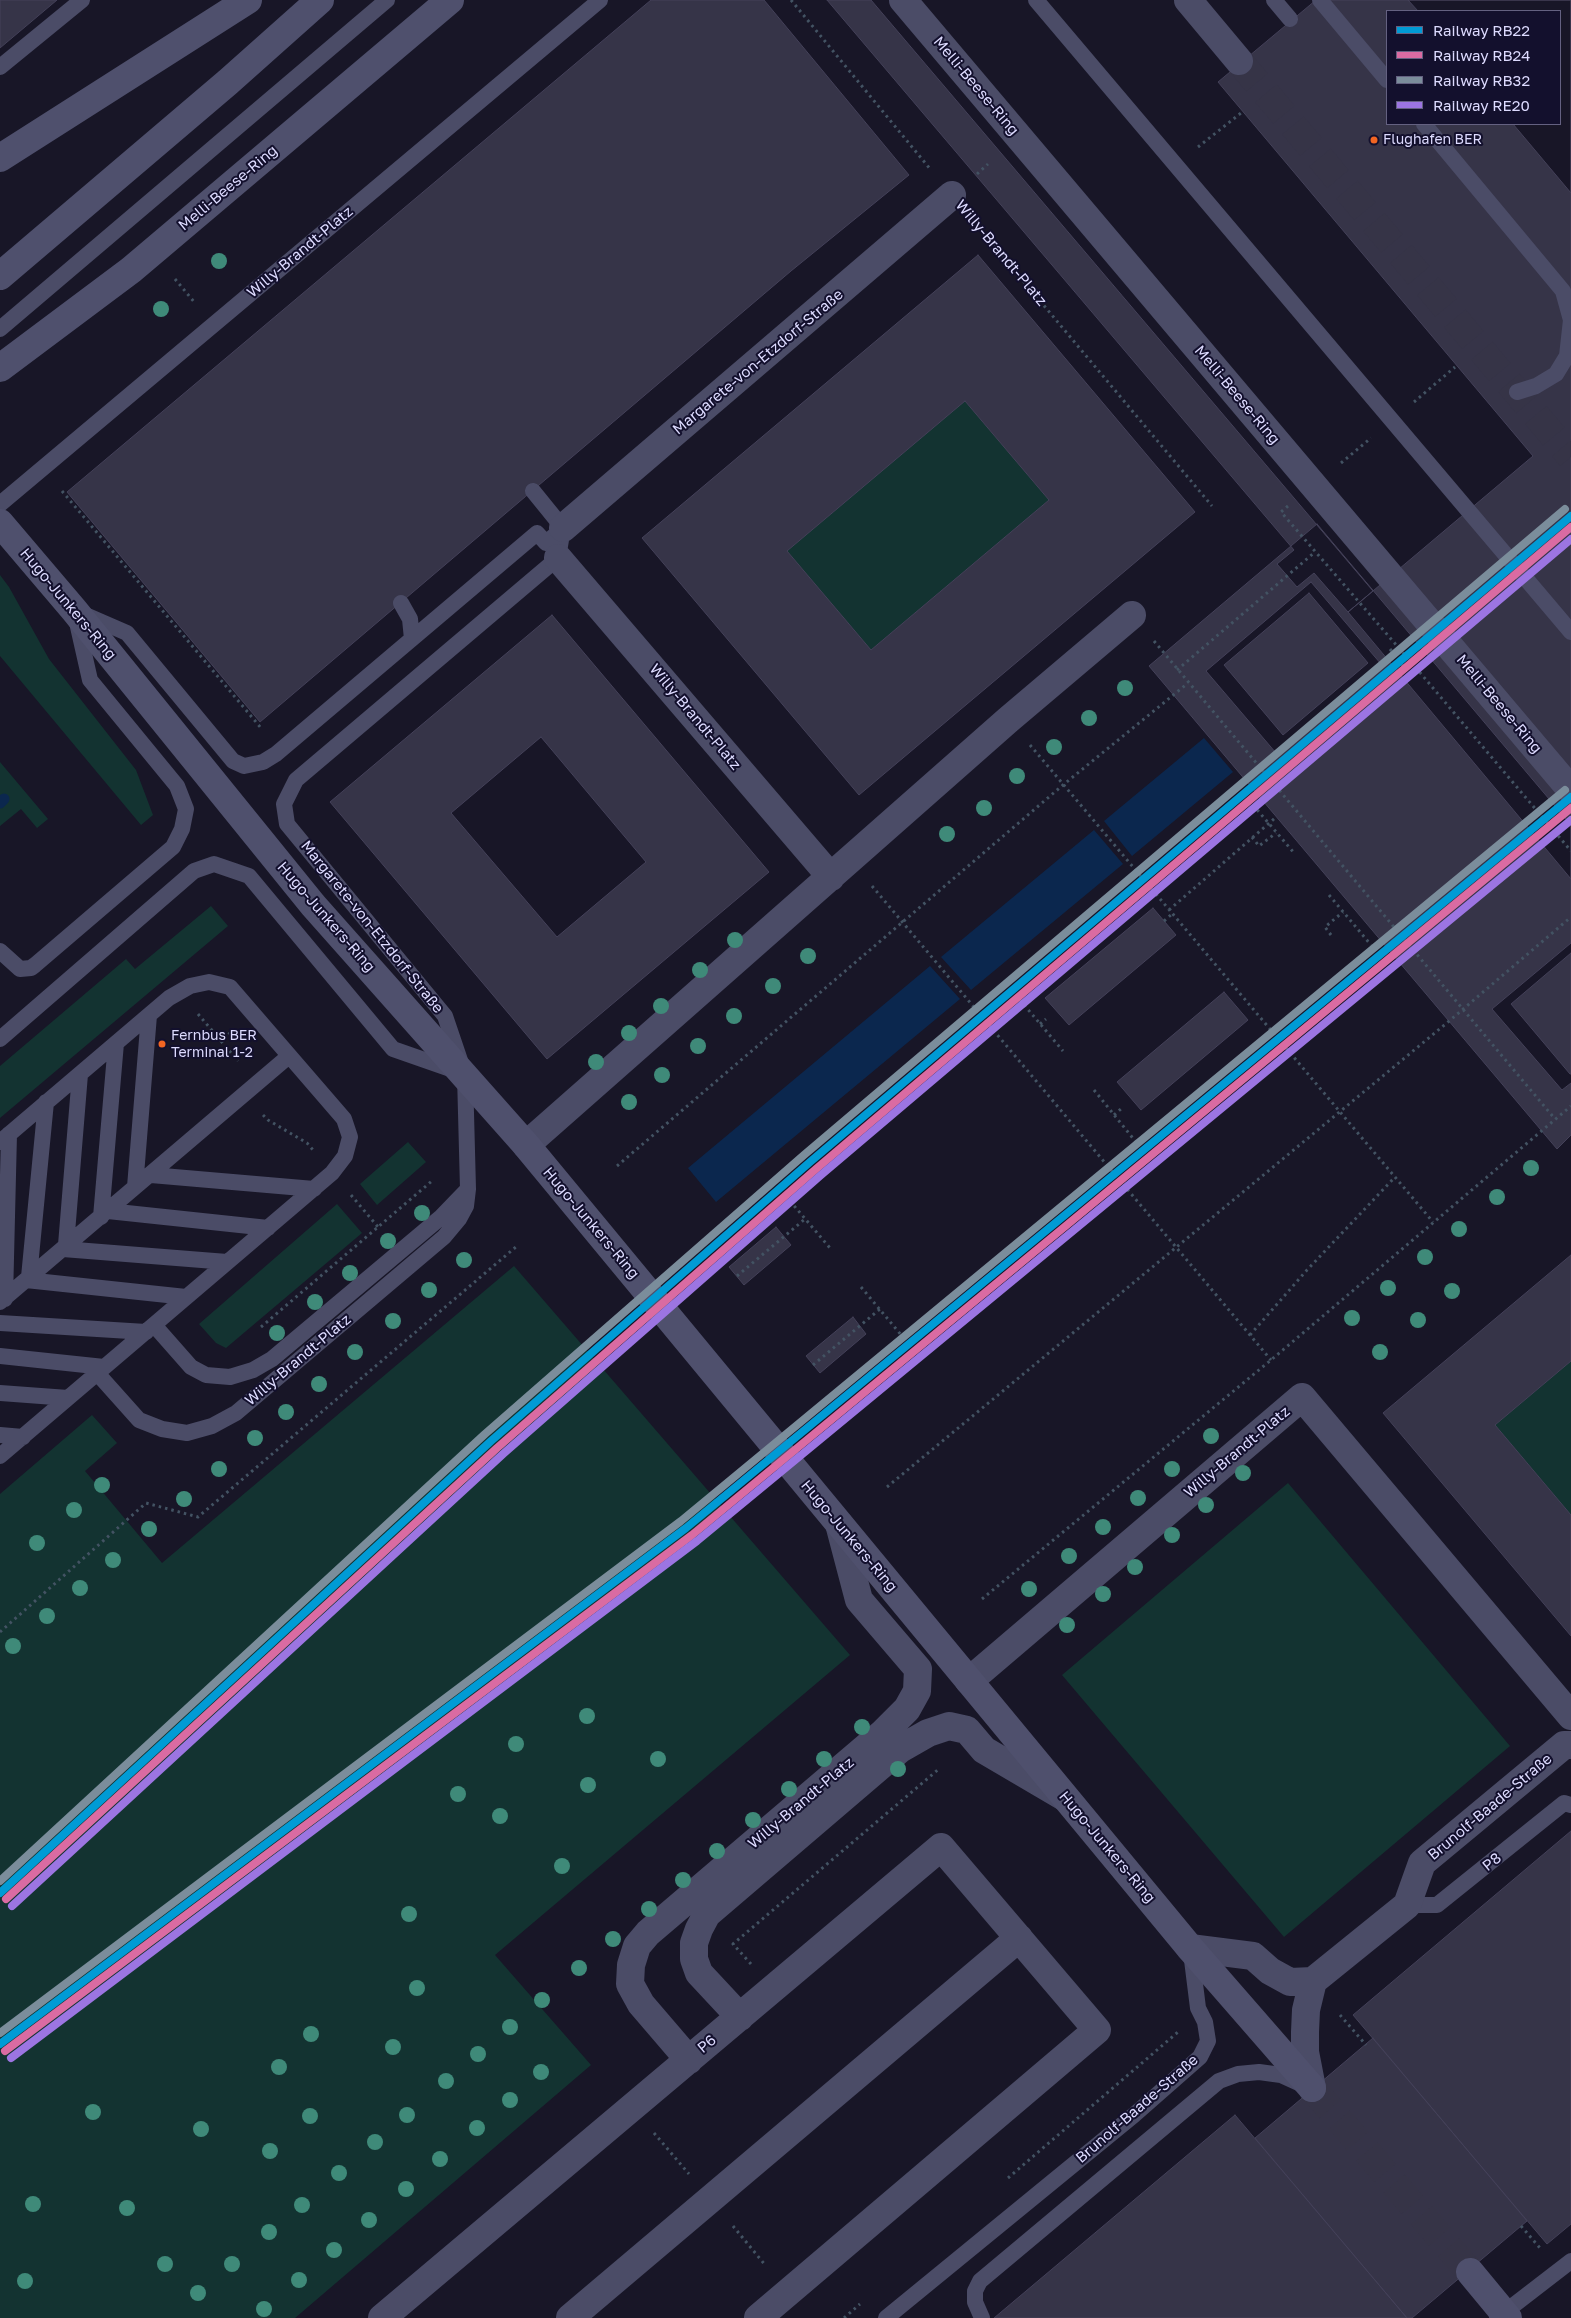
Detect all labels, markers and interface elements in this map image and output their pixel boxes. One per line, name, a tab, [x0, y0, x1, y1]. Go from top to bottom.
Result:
legend	[1386, 10, 1561, 125]
text: Railway RB22	[1433, 21, 1530, 39]
street label: Melli-Beese-Ring	[929, 33, 1023, 139]
text: Railway RB24	[1433, 46, 1530, 64]
text: Railway RB32	[1433, 71, 1530, 89]
text: Railway RE20	[1433, 96, 1530, 114]
place label: Flughafen BER	[1383, 132, 1482, 148]
marker: Flughafen BER	[1369, 135, 1379, 145]
street label: Melli-Beese-Ring	[175, 141, 281, 235]
street label: Willy-Brandt-Platz	[952, 196, 1050, 310]
street label: Willy-Brandt-Platz	[243, 203, 357, 301]
street label: Margarete-von-Etzdorf-Straße	[669, 285, 847, 439]
street label: Melli-Beese-Ring	[1190, 342, 1284, 448]
street label: Hugo-Junkers-Ring	[16, 545, 120, 663]
street label: Melli-Beese-Ring	[1452, 651, 1546, 757]
street label: Willy-Brandt-Platz	[646, 660, 744, 774]
street label: Margarete-von-Etzdorf-Straße	[297, 837, 447, 1017]
street label: Hugo-Junkers-Ring	[273, 858, 379, 976]
place label: Fernbus BER Terminal 1-2	[171, 1028, 257, 1060]
marker: Fernbus BER Terminal 1-2	[157, 1039, 167, 1049]
street label: Hugo-Junkers-Ring	[539, 1164, 643, 1282]
street label: Willy-Brandt-Platz	[241, 1311, 355, 1409]
street label: Willy-Brandt-Platz	[1180, 1403, 1294, 1501]
street label: Hugo-Junkers-Ring	[797, 1477, 901, 1595]
street label: Brunolf-Baade-Straße	[1424, 1750, 1556, 1864]
street label: Willy-Brandt-Platz	[744, 1754, 858, 1852]
street label: Hugo-Junkers-Ring	[1055, 1788, 1159, 1906]
street label: P8	[1479, 1849, 1505, 1875]
street label: P6	[694, 2031, 720, 2057]
street label: Brunolf-Baade-Straße	[1072, 2051, 1202, 2167]

